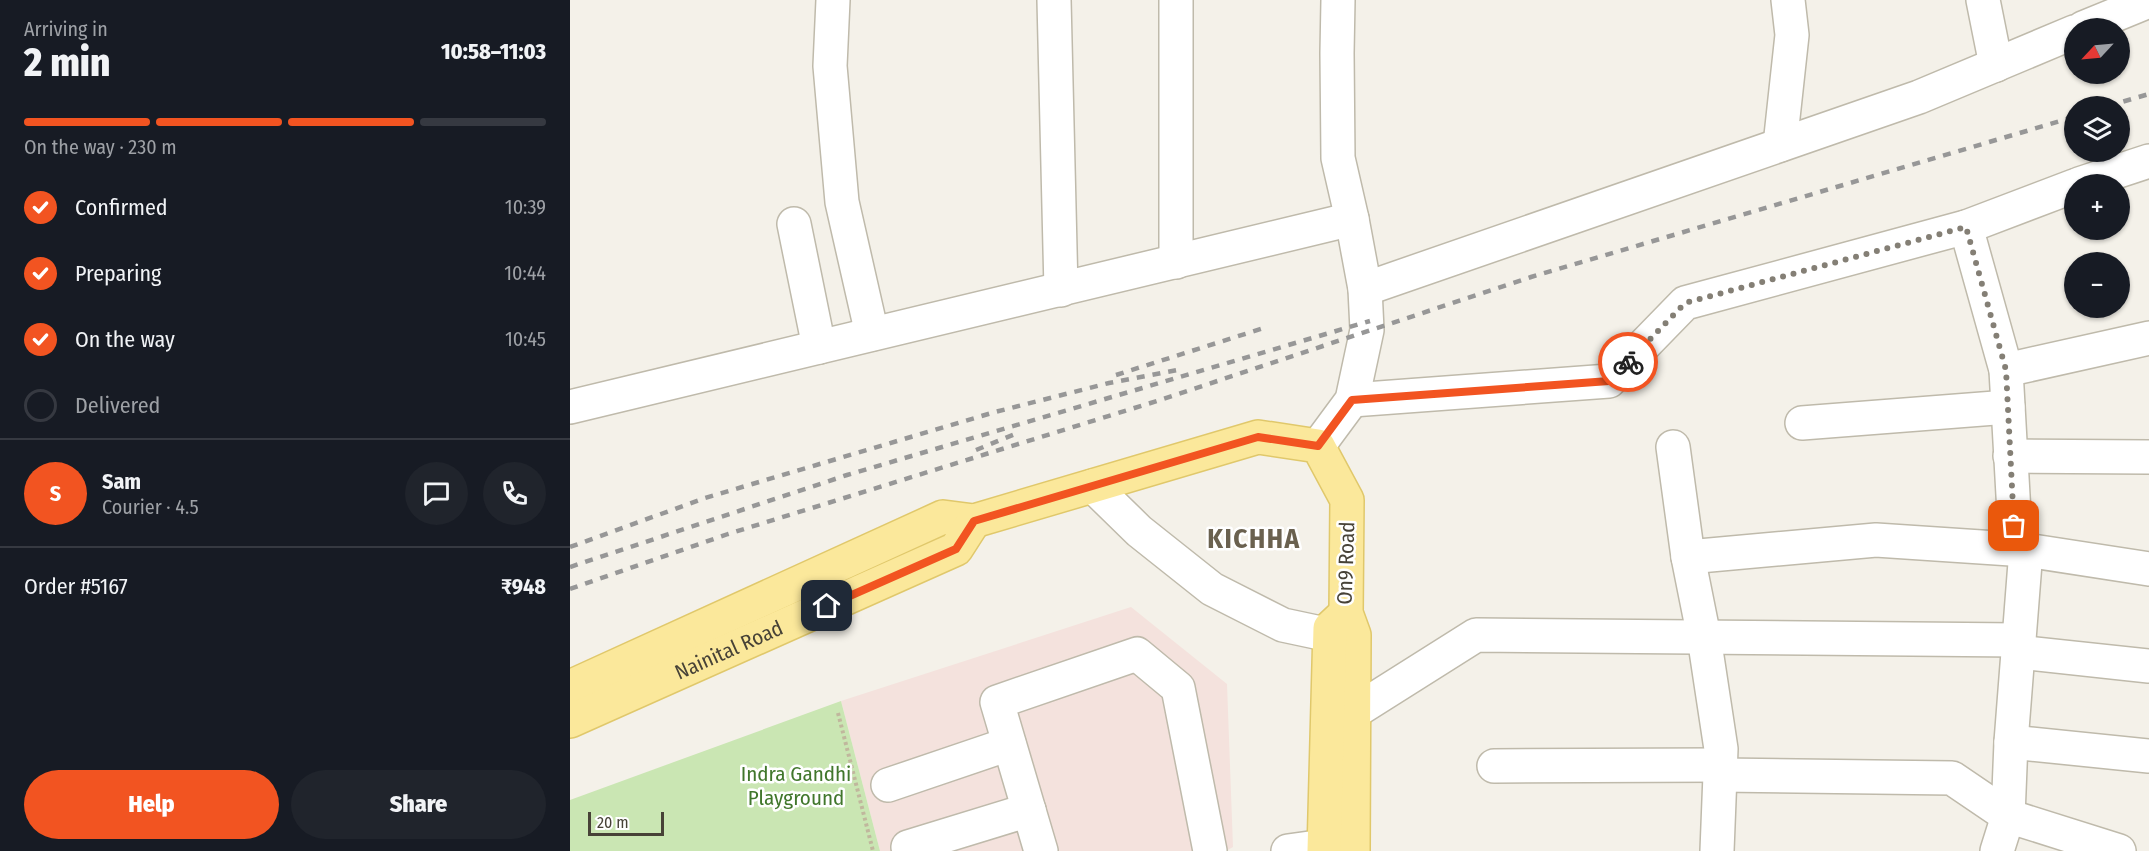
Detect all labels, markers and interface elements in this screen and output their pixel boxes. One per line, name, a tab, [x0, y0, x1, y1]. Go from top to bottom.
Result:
text: Arriving in	[24, 17, 108, 41]
north arrow	[2064, 18, 2130, 84]
map controls	[2064, 18, 2130, 318]
text: 10:58–11:03	[441, 38, 546, 65]
text: 2 min	[24, 40, 110, 86]
button: layers	[2064, 96, 2130, 162]
text: On the way · 230 m	[24, 135, 177, 159]
button: +	[2064, 174, 2130, 240]
icon: check	[24, 191, 57, 224]
text: Confirmed	[75, 194, 168, 221]
text: 10:39	[505, 195, 546, 219]
button: −	[2064, 252, 2130, 318]
icon: check	[24, 257, 57, 290]
text: Preparing	[75, 260, 161, 287]
text: 10:44	[504, 261, 546, 285]
icon: check	[24, 323, 57, 356]
text: On the way	[75, 326, 175, 353]
text: 10:45	[505, 327, 546, 351]
courier	[1598, 332, 1658, 392]
icon: bike	[1612, 346, 1645, 379]
text: Delivered	[75, 392, 160, 419]
button: chat	[405, 462, 468, 525]
button: phone	[483, 462, 546, 525]
text: Sam	[102, 468, 141, 495]
text: S	[50, 480, 61, 507]
text: Courier · 4.5	[102, 495, 199, 519]
pin	[1988, 500, 2039, 551]
icon: bag	[1997, 509, 2030, 542]
street label: On9 Road	[1332, 521, 1360, 605]
district label: KICHHA	[1207, 523, 1301, 555]
text: Order #5167	[24, 573, 128, 600]
text: ₹948	[501, 573, 546, 600]
pin	[801, 580, 852, 631]
icon: home	[810, 589, 843, 622]
street label: Nainital Road	[671, 615, 787, 686]
park label: Indra Gandhi Playground	[741, 761, 851, 811]
button: Help	[24, 770, 279, 839]
button: Share	[291, 770, 546, 839]
scale bar	[588, 809, 664, 836]
text: 20 m	[597, 813, 628, 832]

